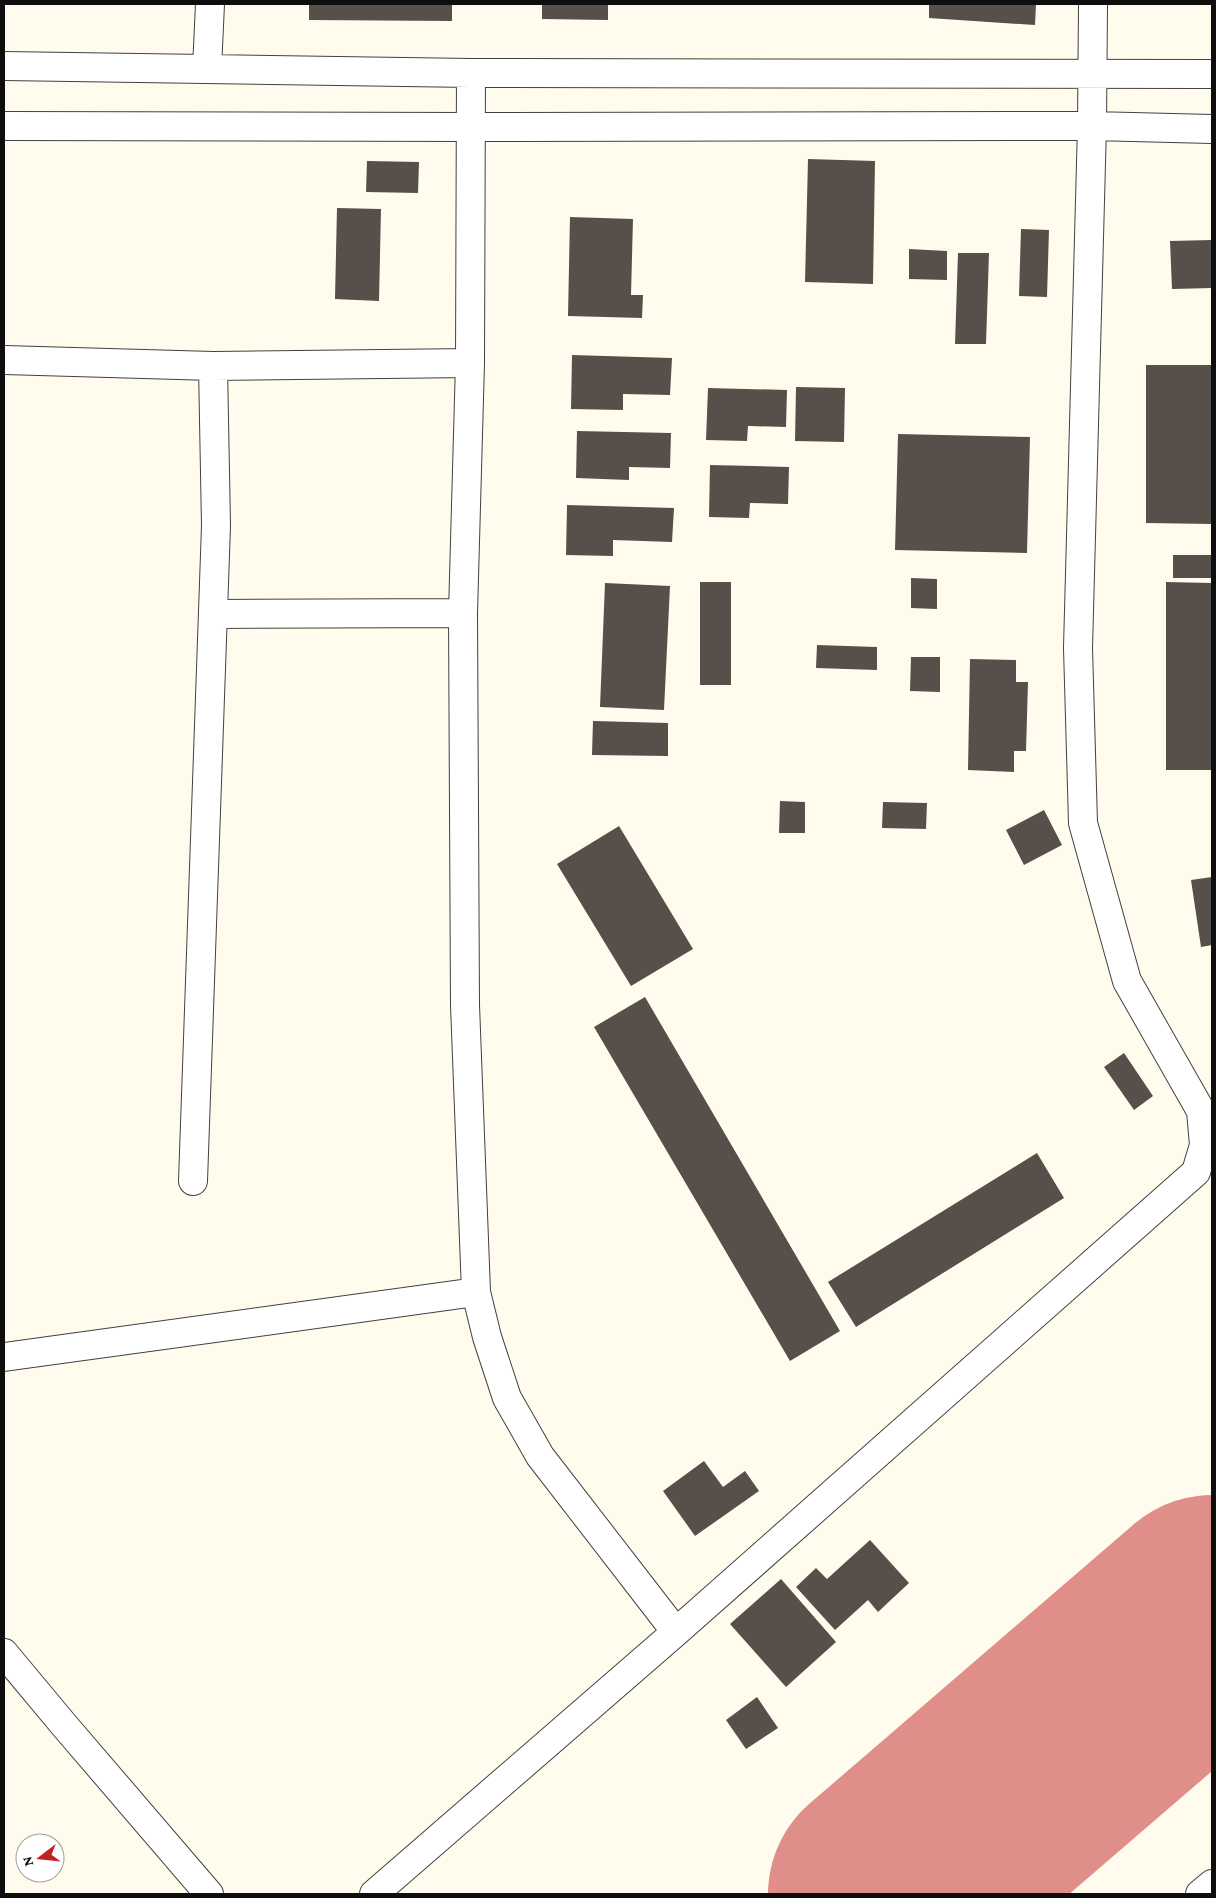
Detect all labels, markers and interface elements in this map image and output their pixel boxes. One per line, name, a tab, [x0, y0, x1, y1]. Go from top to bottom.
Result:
north arrow	[15, 1833, 65, 1883]
text: N	[18, 1854, 37, 1868]

